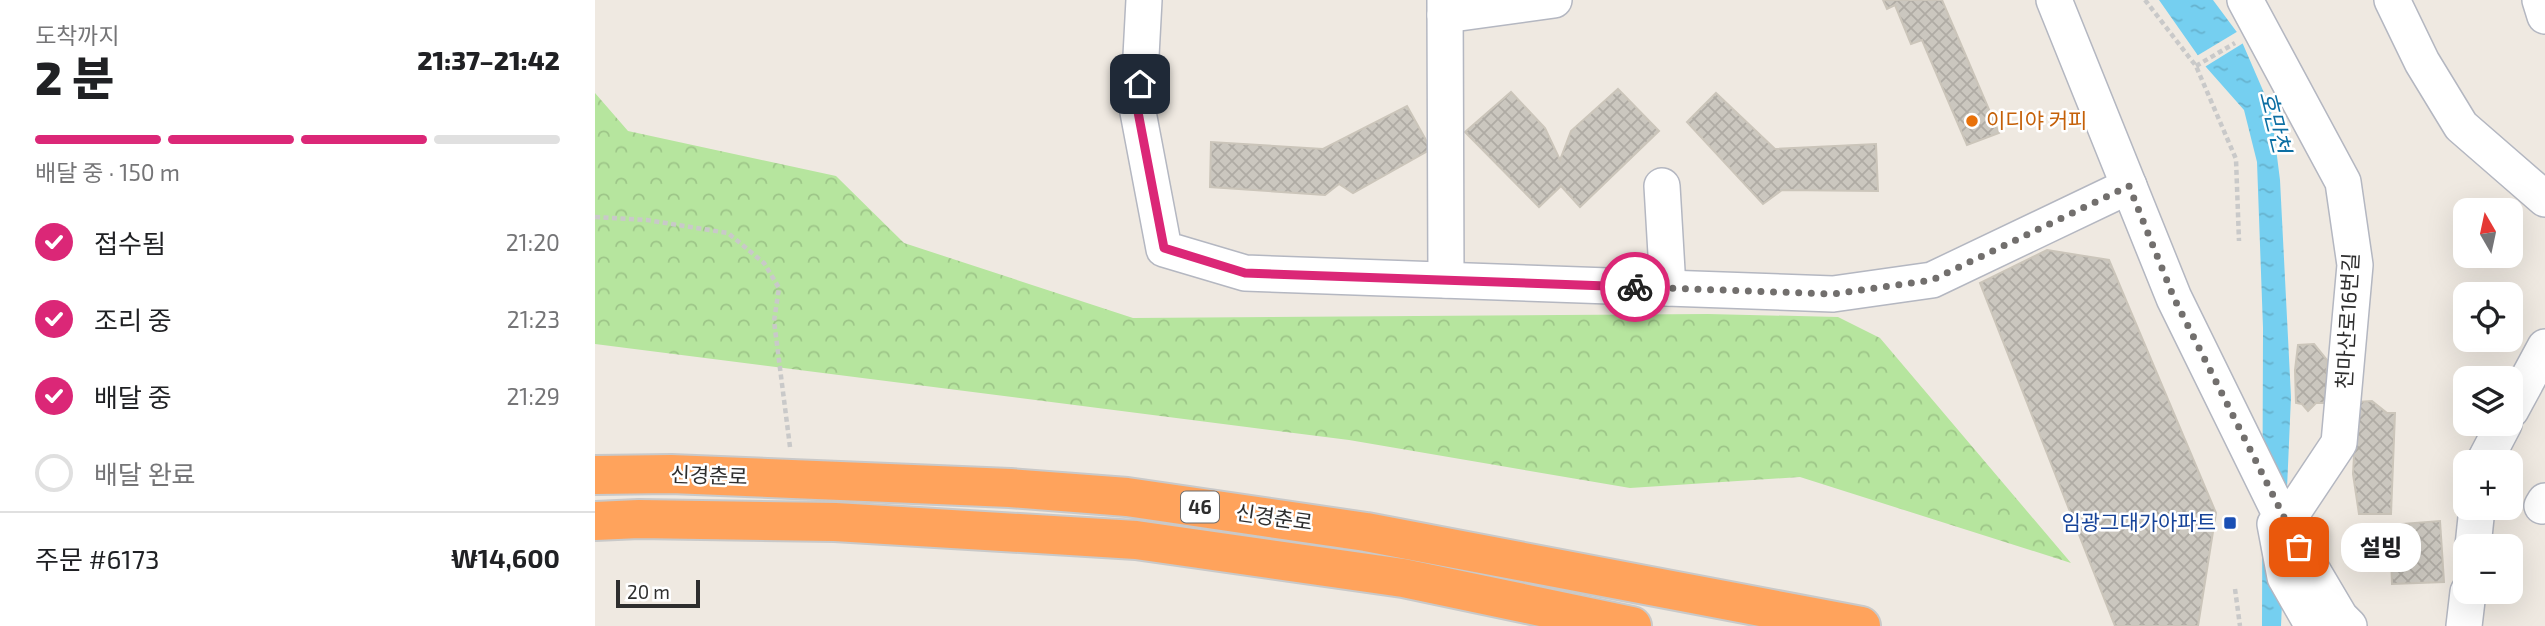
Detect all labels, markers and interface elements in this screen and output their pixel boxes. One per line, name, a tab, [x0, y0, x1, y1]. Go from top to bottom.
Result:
text: 도착까지	[35, 21, 120, 49]
text: 21:37–21:42	[417, 44, 560, 75]
text: 2 분	[35, 49, 114, 104]
pin	[1110, 54, 1170, 114]
icon: home	[1121, 65, 1159, 103]
water label: 호만천	[2255, 88, 2298, 159]
place label: 이디야 커피	[1986, 107, 2087, 132]
marker: 이디야 커피	[1964, 113, 1980, 129]
text: 배달 중 · 150 m	[35, 158, 180, 186]
north arrow	[2453, 198, 2523, 268]
map controls	[2453, 198, 2523, 604]
icon: check	[35, 223, 73, 261]
text: 접수됨	[94, 227, 166, 258]
text: 21:20	[506, 228, 560, 256]
courier	[1600, 252, 1670, 322]
street label: 천마산로16번길	[2330, 252, 2363, 390]
icon: bike	[1616, 268, 1654, 306]
button: locate	[2453, 282, 2523, 352]
icon: check	[35, 300, 73, 338]
text: 조리 중	[94, 304, 172, 335]
text: 21:23	[507, 305, 560, 333]
button: layers	[2453, 366, 2523, 436]
icon: check	[35, 377, 73, 415]
text: 배달 중	[94, 381, 172, 412]
text: 21:29	[506, 382, 560, 410]
button: +	[2453, 450, 2523, 520]
text: 배달 완료	[94, 458, 195, 489]
street label: 신경춘로	[670, 461, 748, 488]
road number: 46	[1181, 492, 1219, 522]
street label: 신경춘로	[1234, 499, 1314, 534]
place label: 임광그대가아파트	[2061, 509, 2216, 534]
marker: 임광그대가아파트	[2222, 515, 2238, 531]
pin	[2269, 517, 2329, 577]
callout: 설빙	[2341, 522, 2421, 572]
icon: bag	[2280, 528, 2318, 566]
text: 설빙	[2360, 533, 2402, 561]
button: −	[2453, 534, 2523, 604]
text: ₩14,600	[451, 542, 560, 573]
text: 주문 #6173	[35, 543, 159, 574]
scale bar	[616, 577, 700, 609]
text: 20 m	[627, 580, 670, 603]

